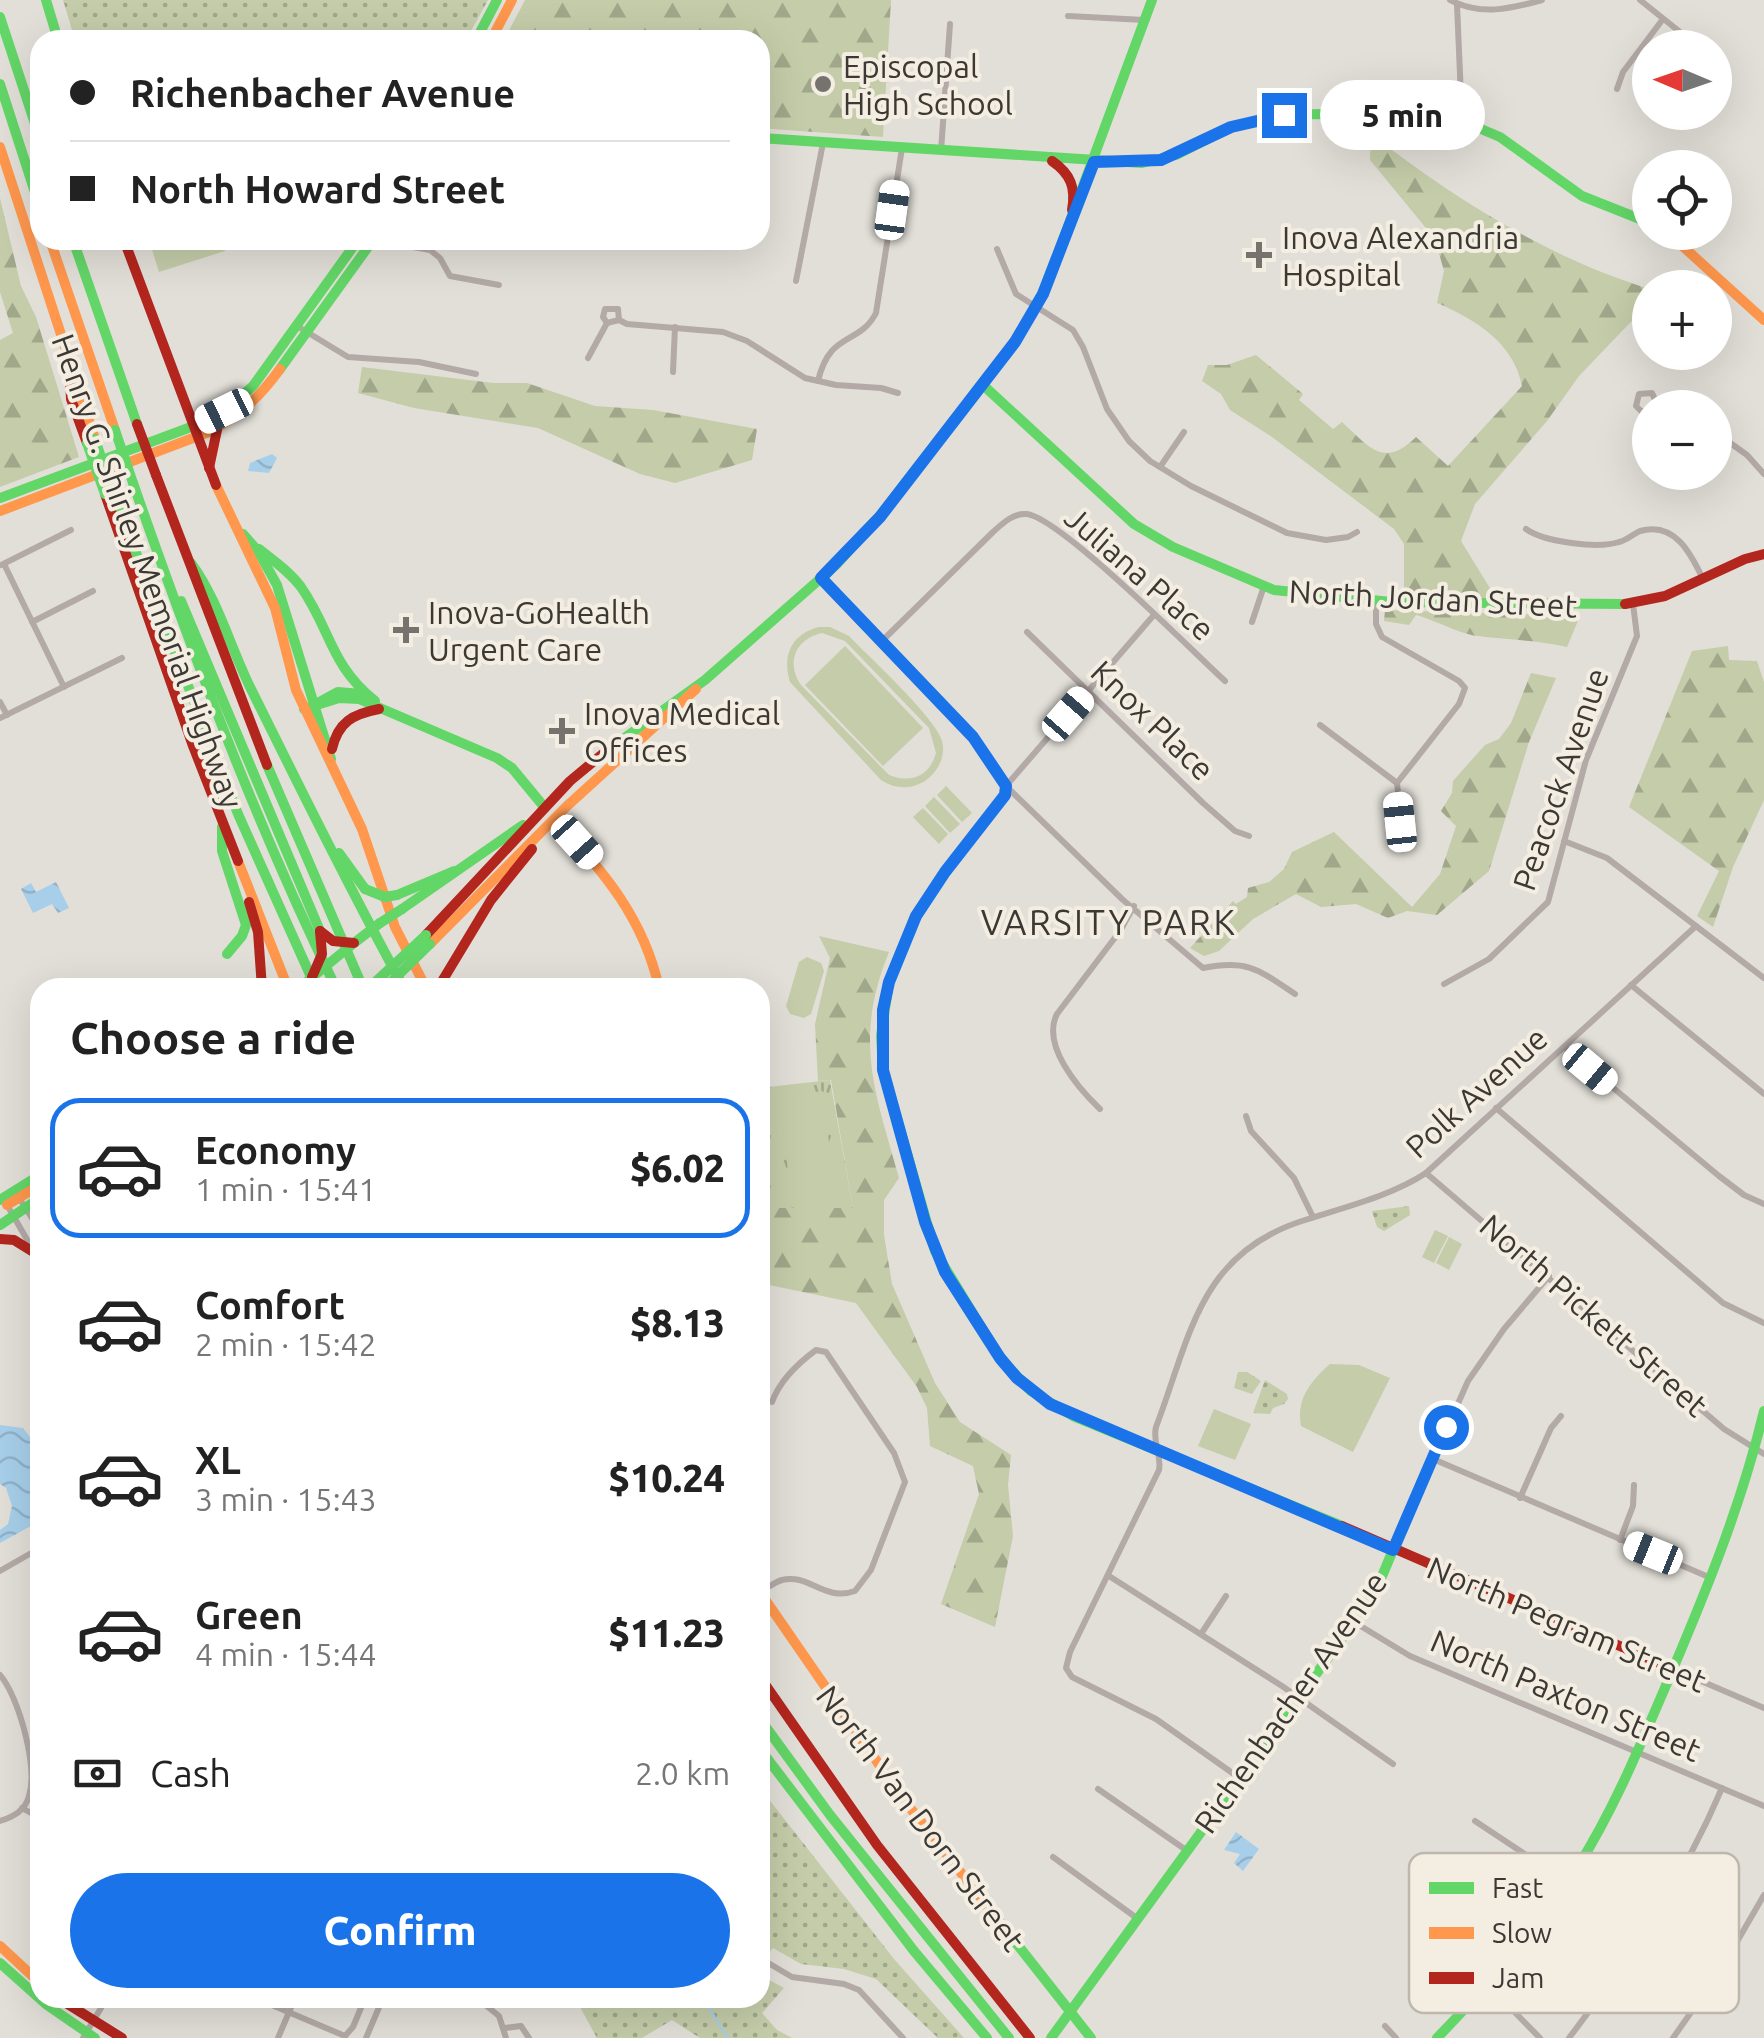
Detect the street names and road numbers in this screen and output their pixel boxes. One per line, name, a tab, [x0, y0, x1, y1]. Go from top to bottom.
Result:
street label: Henry G. Shirley Memorial Highway	[45, 329, 251, 813]
street label: Juliana Place	[1058, 499, 1222, 647]
street label: North Jordan Street	[1288, 572, 1578, 624]
street label: Knox Place	[1084, 653, 1222, 787]
street label: Peacock Avenue	[1505, 663, 1615, 895]
street label: Polk Avenue	[1398, 1019, 1554, 1165]
street label: North Pickett Street	[1473, 1207, 1715, 1424]
street label: North Pegram Street	[1422, 1549, 1712, 1699]
street label: Richenbacher Avenue	[1186, 1565, 1394, 1839]
street label: North Paxton Street	[1426, 1622, 1707, 1768]
street label: North Van Dorn Street	[810, 1679, 1033, 1958]

